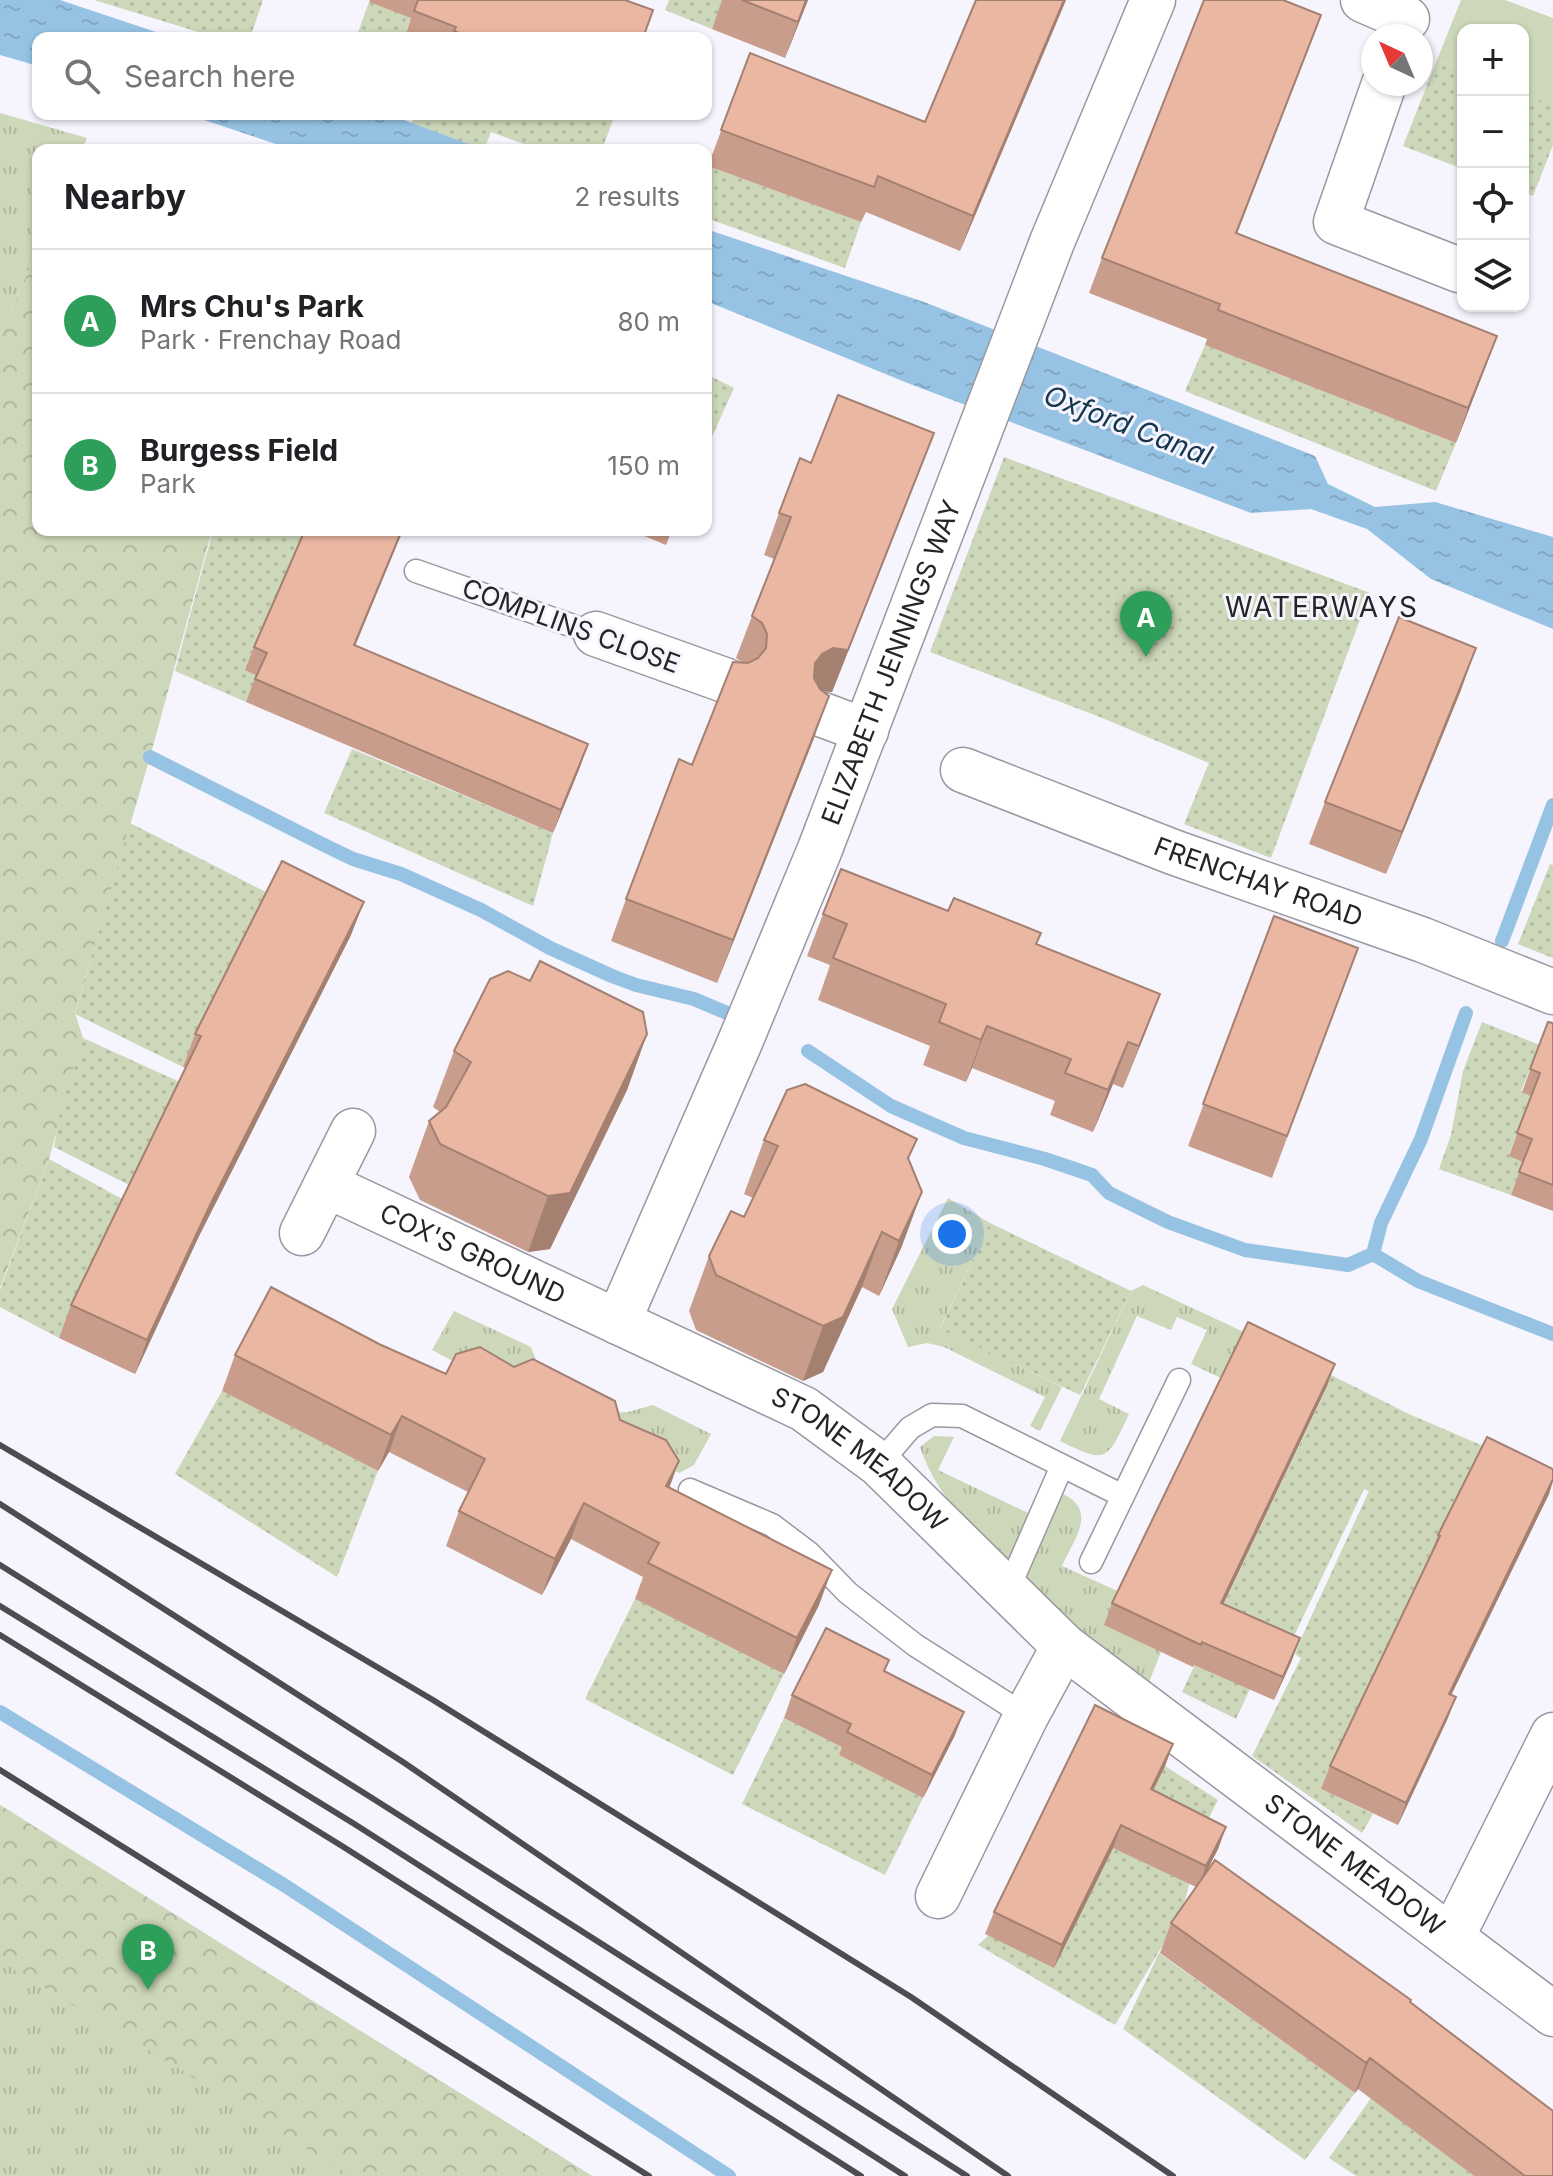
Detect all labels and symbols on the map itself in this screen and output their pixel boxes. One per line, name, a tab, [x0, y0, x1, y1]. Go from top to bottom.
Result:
north arrow	[1361, 24, 1433, 96]
water label: Oxford Canal	[1039, 377, 1217, 473]
street label: ELIZABETH JENNINGS WAY	[815, 496, 967, 829]
street label: COMPLINS CLOSE	[458, 572, 684, 679]
district label: WATERWAYS	[1225, 590, 1419, 624]
pin: A	[1120, 591, 1172, 657]
street label: FRENCHAY ROAD	[1150, 830, 1367, 933]
street label: COX'S GROUND	[375, 1197, 571, 1310]
your location	[932, 1214, 972, 1254]
street label: STONE MEADOW	[767, 1380, 954, 1537]
street label: STONE MEADOW	[1259, 1787, 1451, 1942]
pin: B	[122, 1924, 174, 1990]

